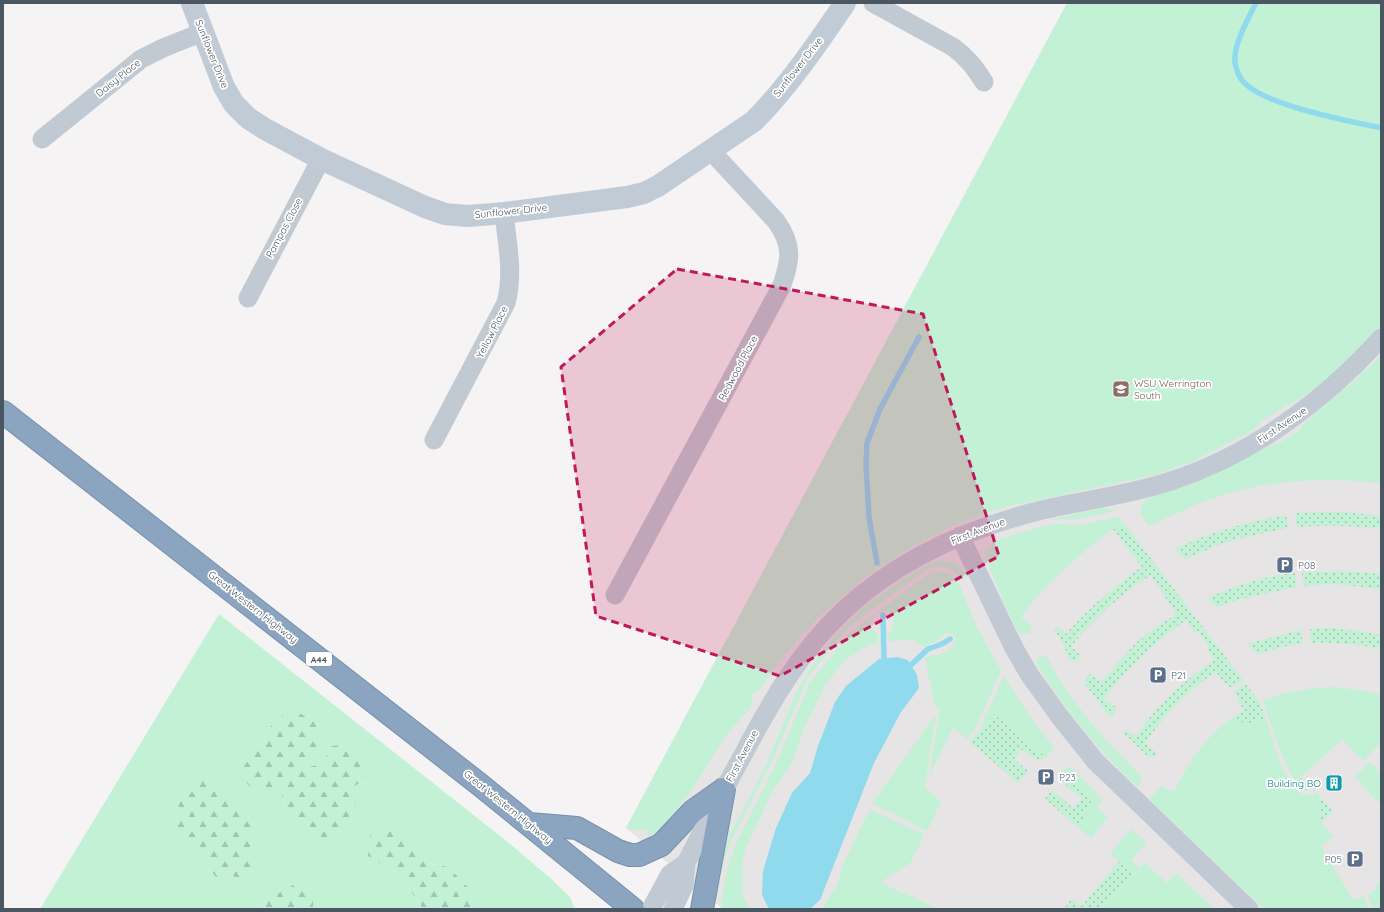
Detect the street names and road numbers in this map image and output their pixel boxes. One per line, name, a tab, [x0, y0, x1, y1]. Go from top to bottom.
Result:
street label: Sunflower Drive	[192, 18, 232, 91]
street label: Sunflower Drive	[770, 34, 826, 100]
street label: Daisy Place	[93, 56, 143, 100]
street label: Pampas Close	[263, 196, 305, 260]
street label: Sunflower Drive	[474, 201, 548, 221]
street label: Yellow Place	[473, 303, 511, 360]
street label: Redwood Place	[715, 333, 761, 403]
street label: First Avenue	[1255, 404, 1309, 446]
street label: First Avenue	[949, 515, 1007, 547]
street label: Great Western Highway	[206, 568, 300, 646]
road number: A44	[306, 652, 332, 666]
street label: First Avenue	[723, 728, 761, 784]
street label: Great Western Highway	[461, 767, 555, 847]

